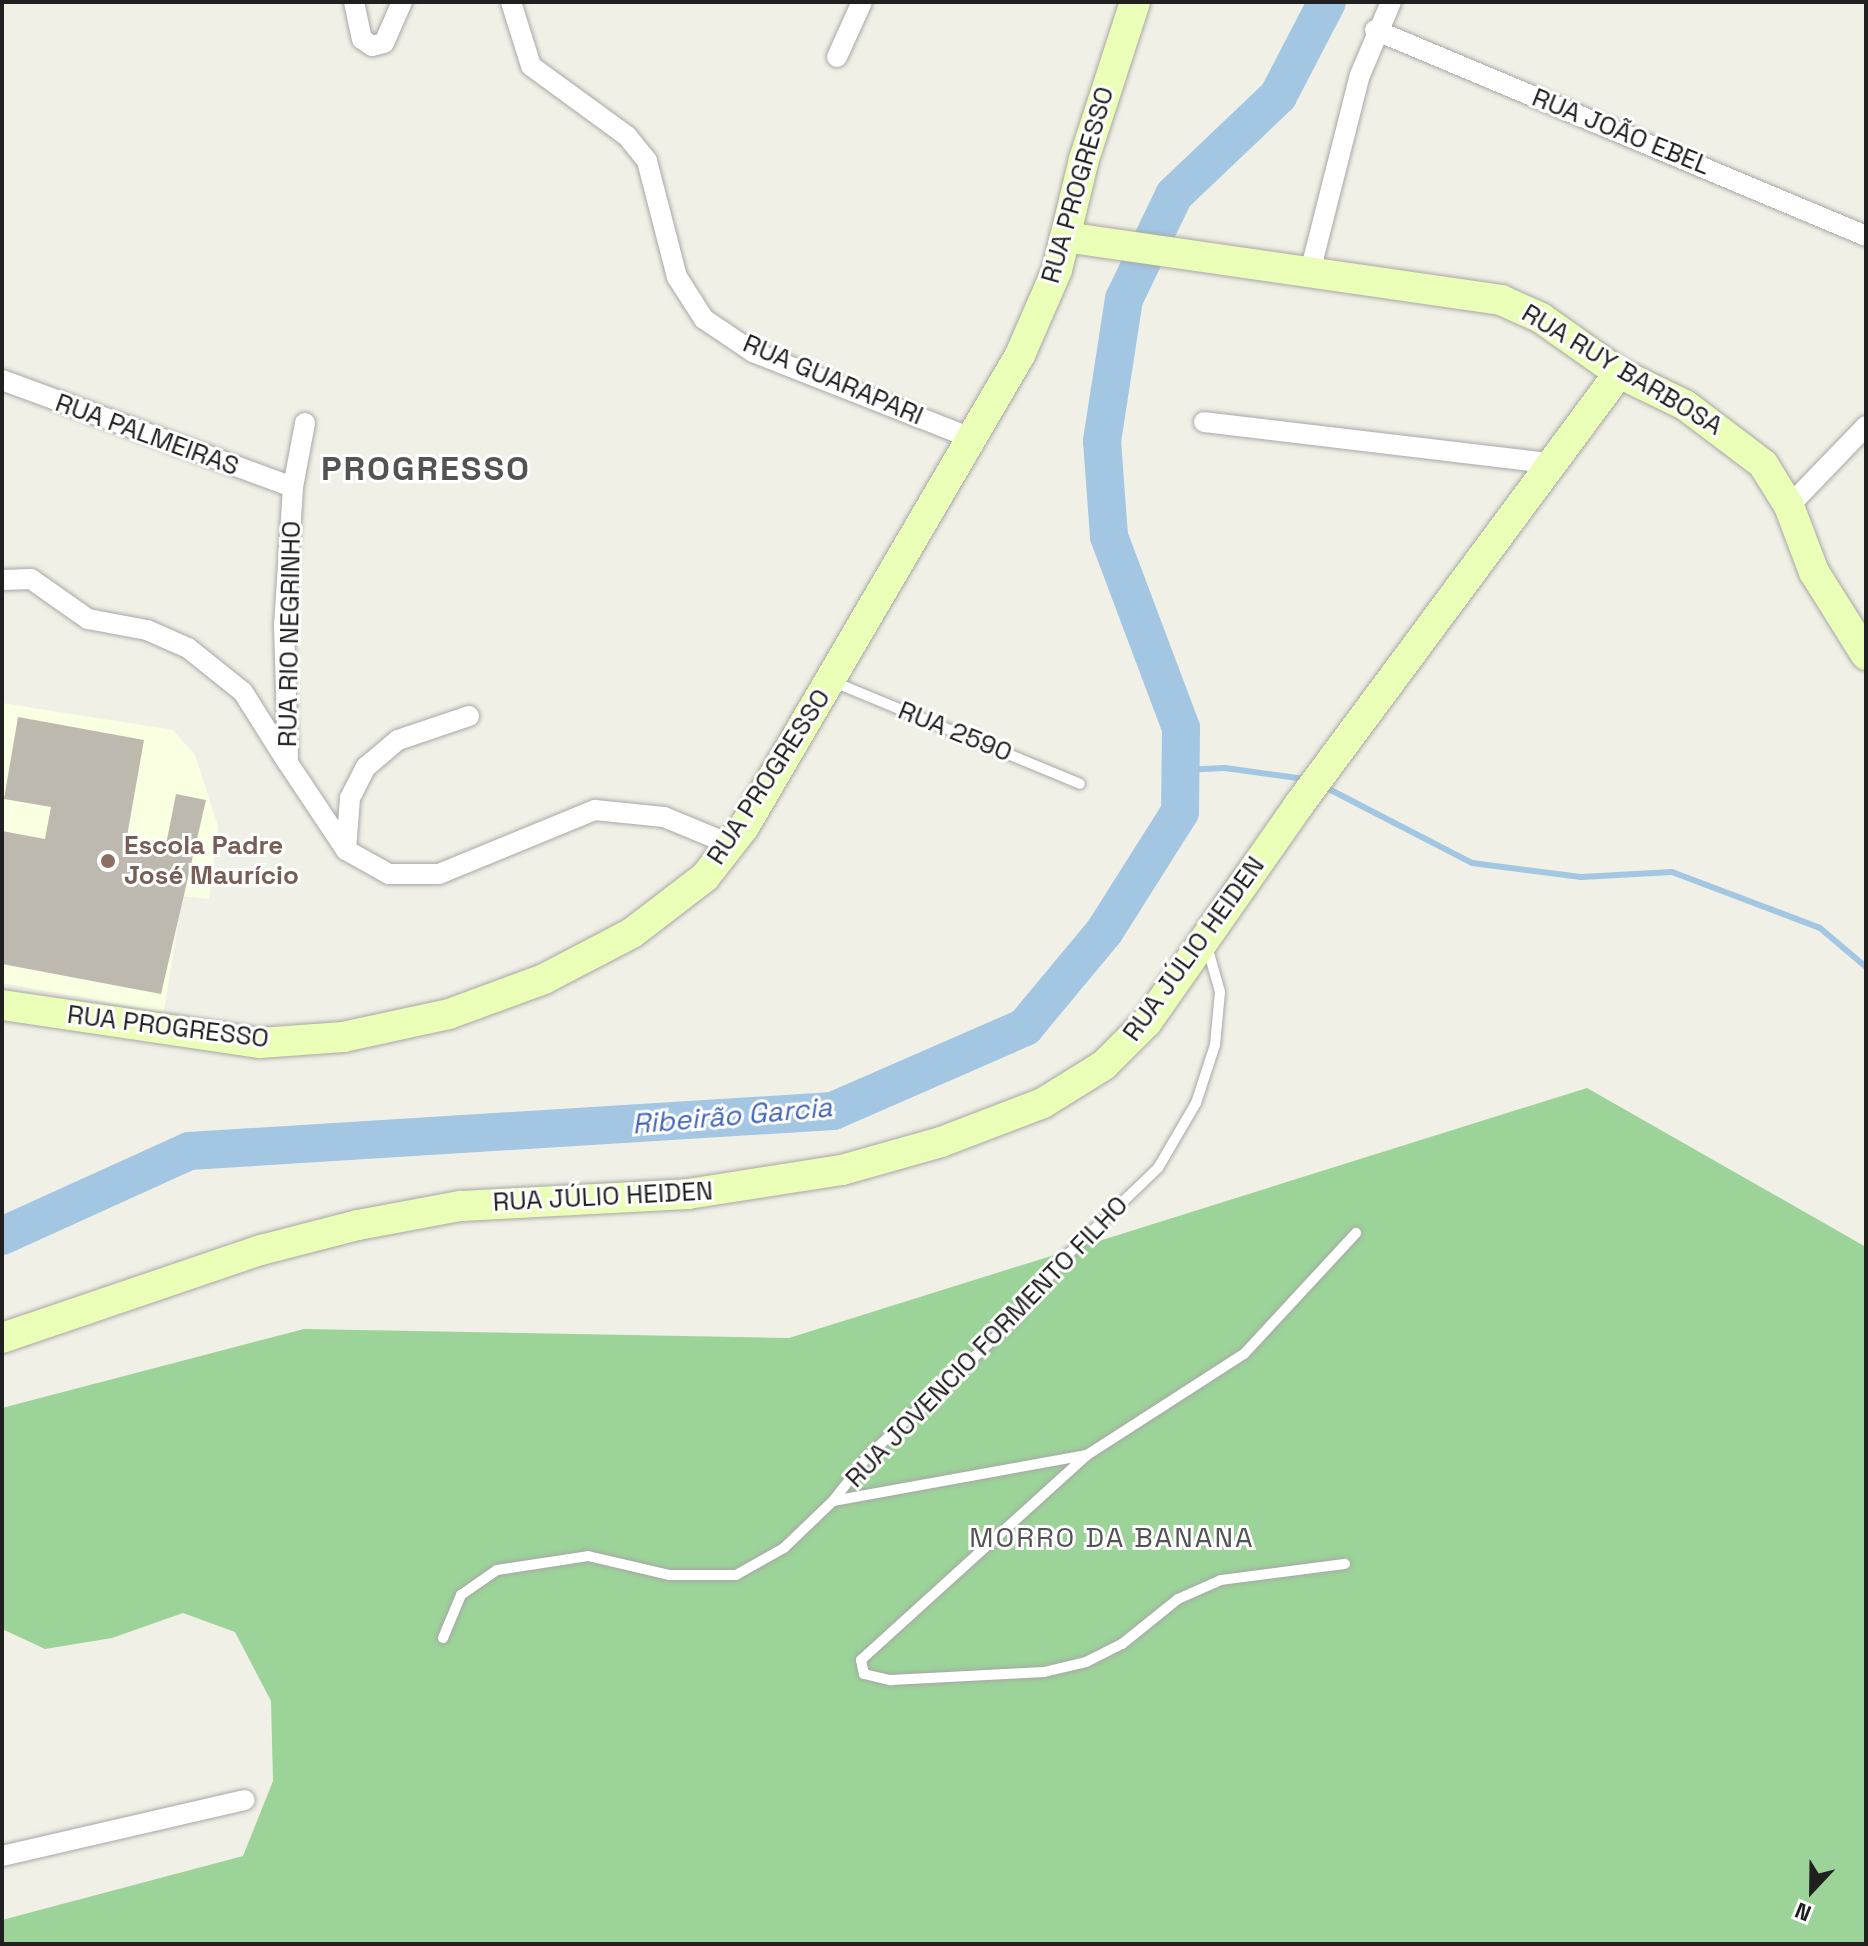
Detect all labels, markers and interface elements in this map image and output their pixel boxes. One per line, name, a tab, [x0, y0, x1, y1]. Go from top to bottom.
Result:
street label: RUA JOÃO EBEL	[1527, 82, 1715, 182]
street label: RUA PROGRESSO	[1035, 83, 1121, 287]
street label: RUA RUY BARBOSA	[1516, 298, 1728, 442]
street label: RUA GUARAPARI	[738, 328, 928, 432]
street label: RUA PALMEIRAS	[51, 387, 243, 483]
district label: PROGRESSO	[321, 449, 531, 489]
street label: RUA RIO NEGRINHO	[272, 520, 308, 748]
street label: RUA PROGRESSO	[701, 683, 837, 871]
street label: RUA 2590	[893, 695, 1017, 769]
place label: Escola Padre José Maurício	[124, 830, 299, 892]
street label: RUA JÚLIO HEIDEN	[1116, 850, 1272, 1048]
marker: Escola Padre José Maurício	[99, 852, 117, 870]
street label: RUA PROGRESSO	[65, 999, 271, 1055]
water label: Ribeirão Garcia	[631, 1090, 833, 1140]
street label: RUA JÚLIO HEIDEN	[492, 1176, 714, 1218]
street label: RUA JOVENCIO FORMENTO FILHO	[839, 1190, 1135, 1494]
district label: MORRO DA BANANA	[969, 1520, 1255, 1554]
north arrow	[1772, 1850, 1852, 1930]
text: N	[1791, 1897, 1815, 1928]

